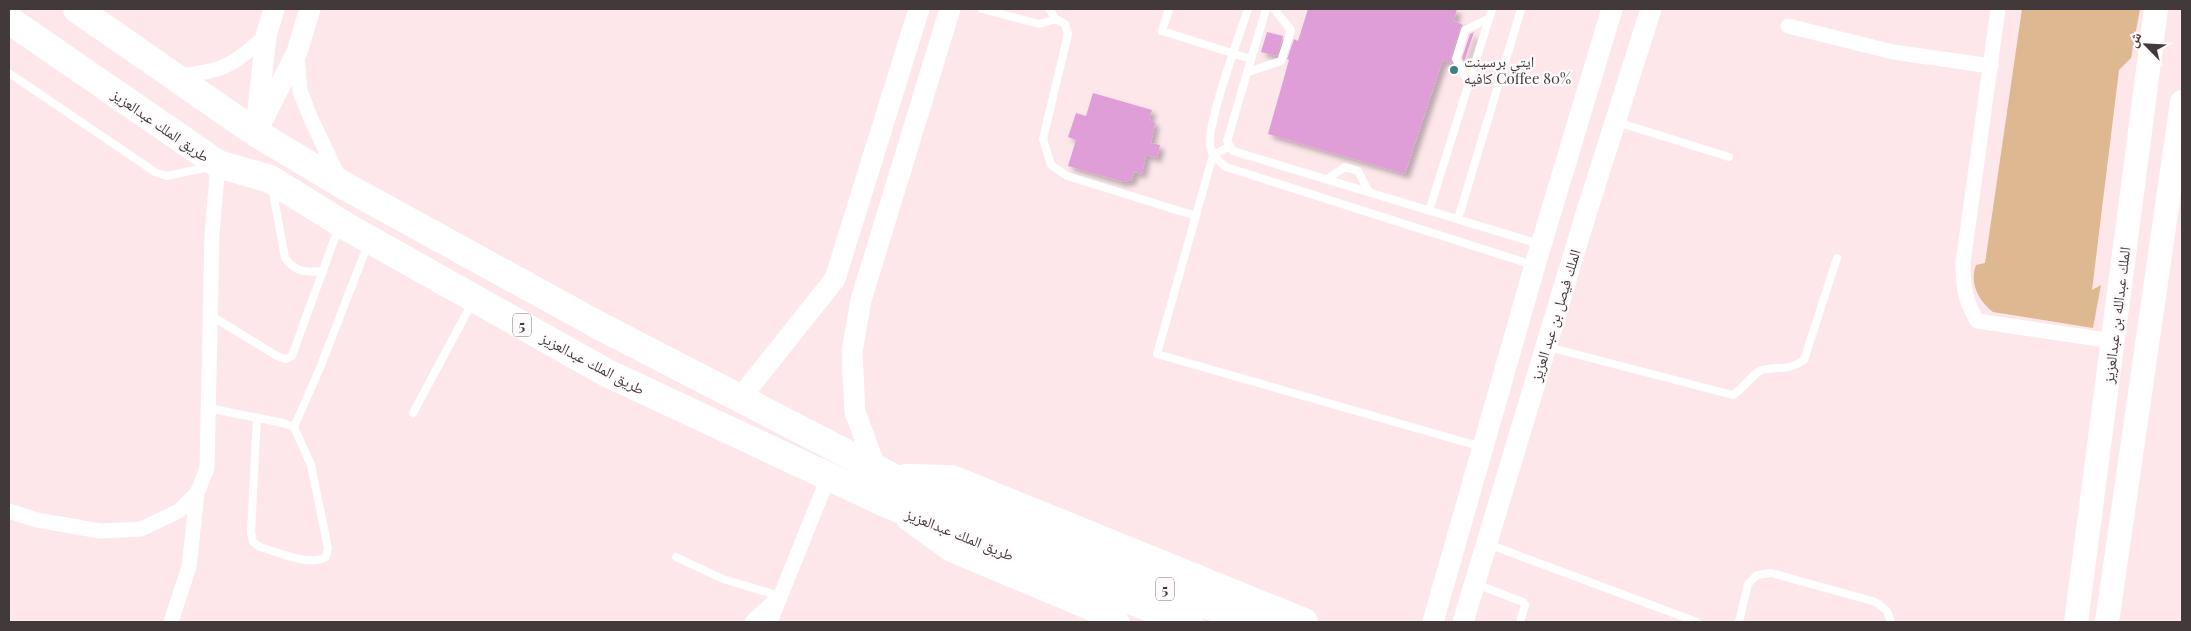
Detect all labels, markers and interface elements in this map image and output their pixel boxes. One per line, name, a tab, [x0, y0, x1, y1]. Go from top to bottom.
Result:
north arrow	[2121, 20, 2171, 70]
text: ش	[2122, 29, 2145, 50]
place label: ايتي برسينت كافيه Coffee 80%	[1464, 51, 1571, 88]
marker: ايتي برسينت كافيه Coffee 80%	[1448, 64, 1460, 76]
street label: طريق الملك عبدالعزيز	[107, 83, 214, 167]
street label: الملك عبدالله بن عبدالعزيز	[2098, 246, 2135, 385]
street label: الملك فيصل بن عبد العزيز	[1525, 247, 1586, 385]
road number: 5	[513, 314, 531, 336]
street label: طريق الملك عبدالعزيز	[536, 327, 649, 400]
street label: طريق الملك عبدالعزيز	[902, 503, 1017, 566]
road number: 5	[1156, 578, 1174, 600]

